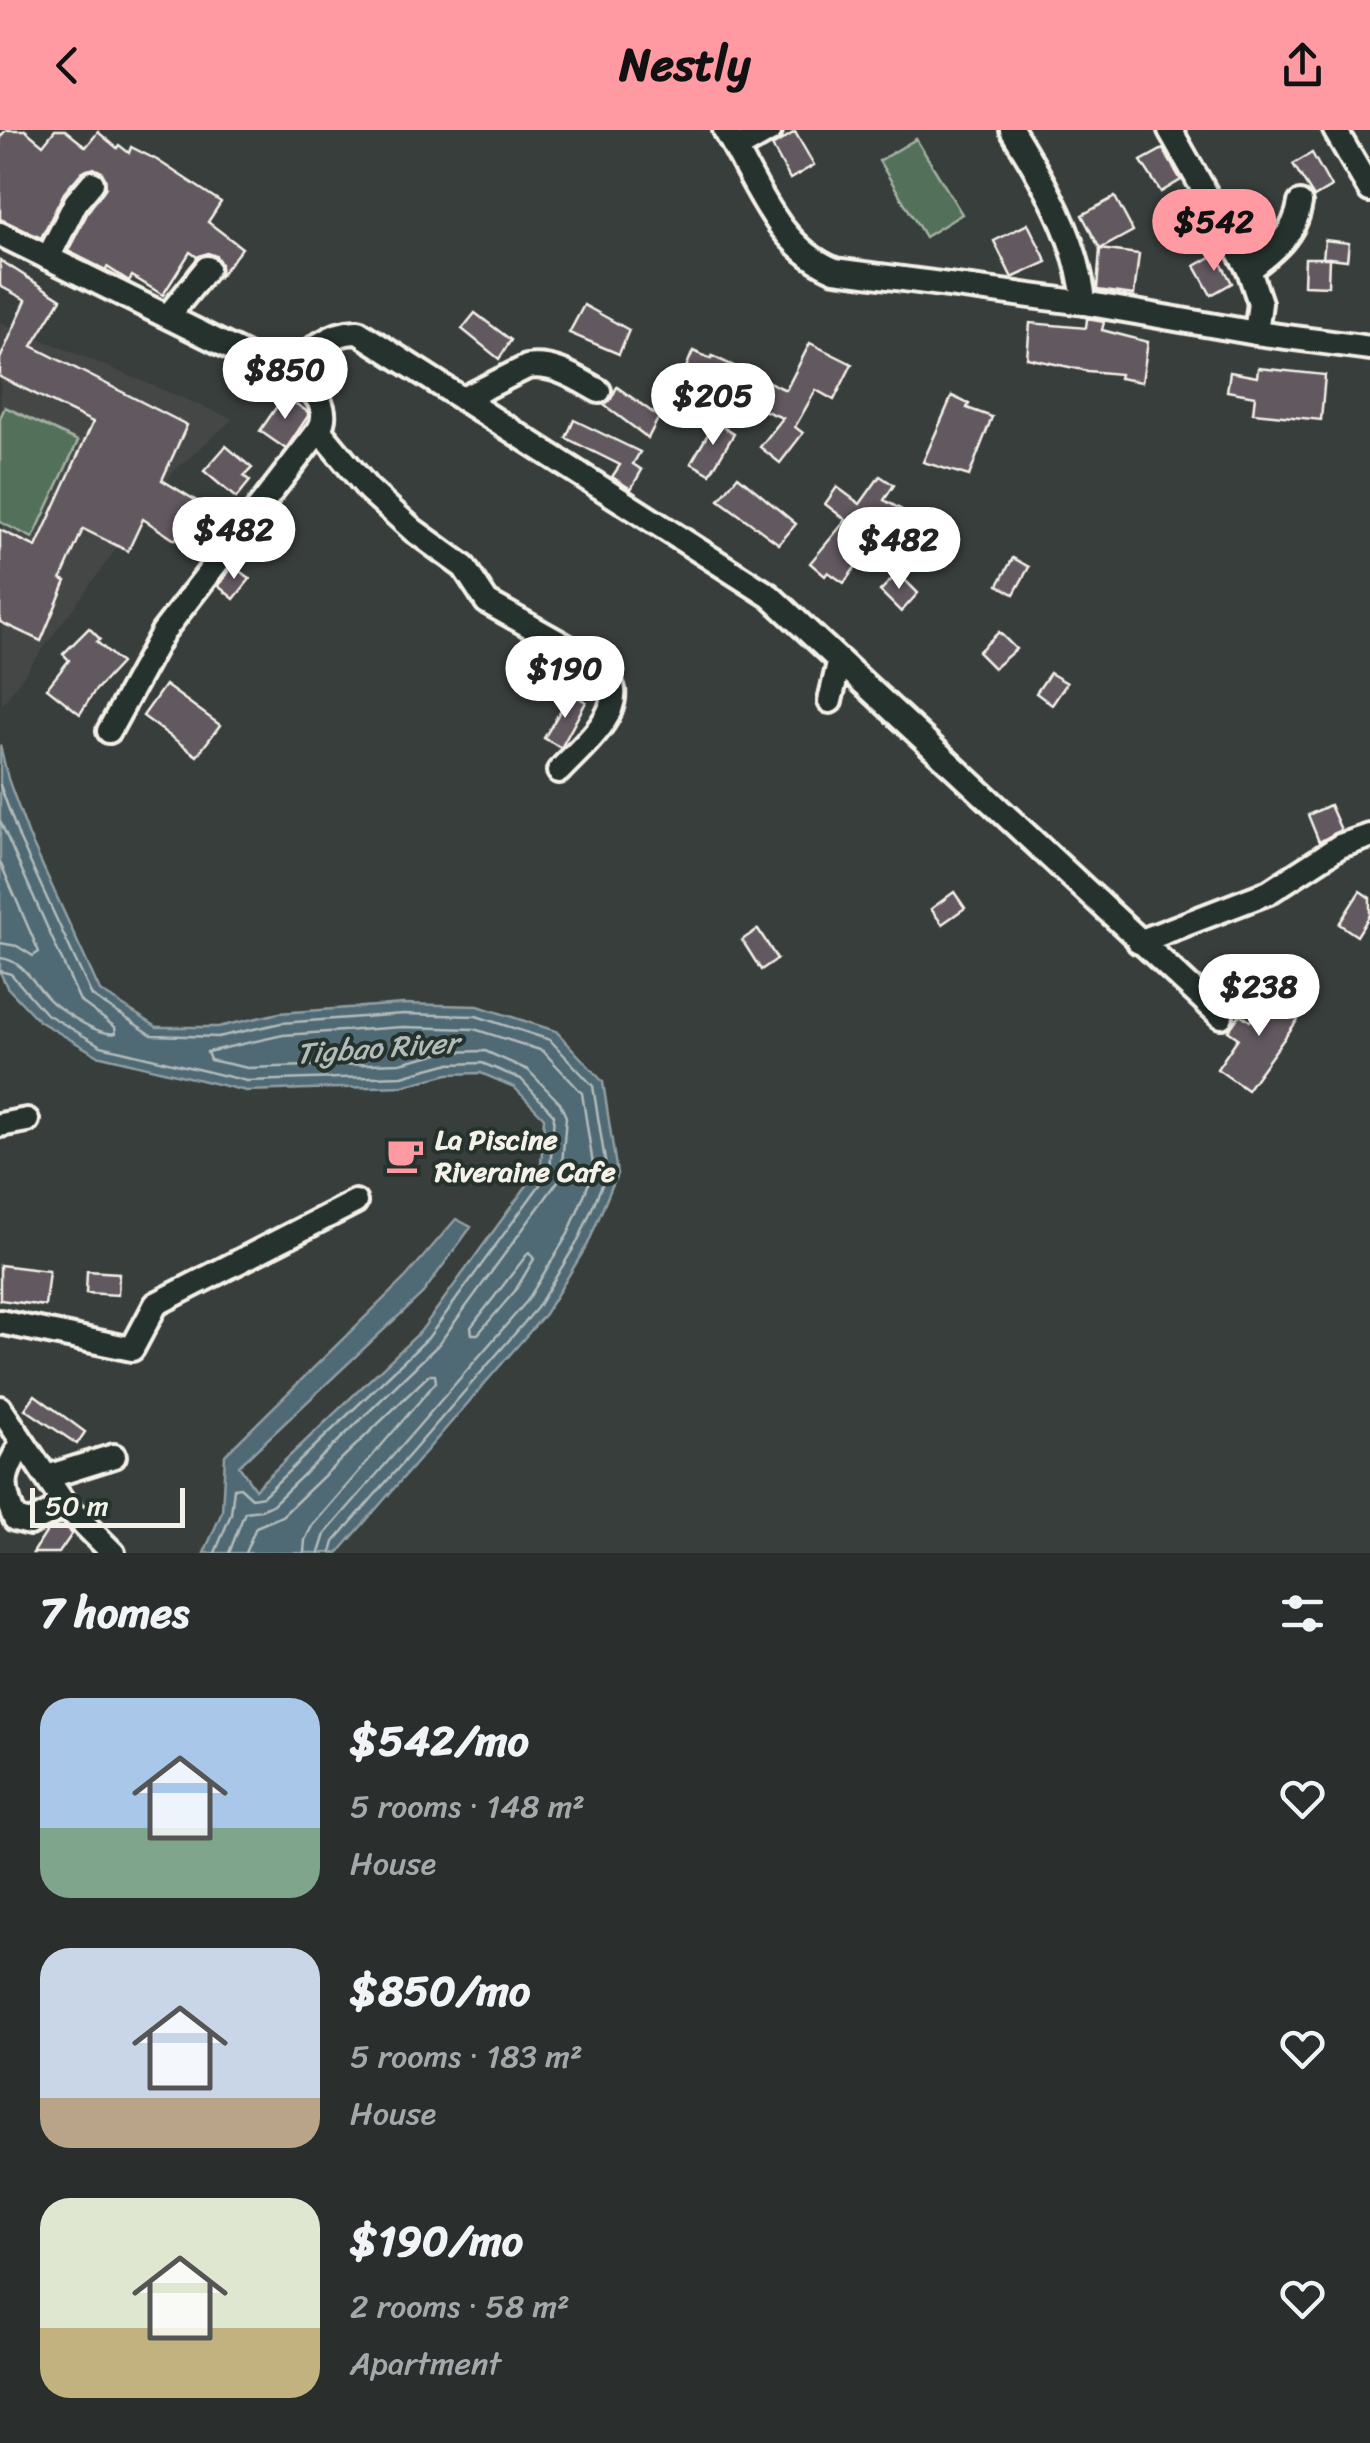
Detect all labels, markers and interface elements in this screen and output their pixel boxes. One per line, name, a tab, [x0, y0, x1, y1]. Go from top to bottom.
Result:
text: Nestly	[620, 25, 750, 105]
icon: back	[40, 38, 95, 93]
icon: share	[1275, 38, 1330, 93]
pin: $542	[1155, 189, 1273, 274]
text: $542	[1174, 193, 1254, 250]
pin: $850	[226, 337, 344, 422]
text: $850	[245, 341, 325, 398]
pin: $205	[654, 363, 772, 448]
text: $205	[673, 367, 753, 424]
pin: $482	[175, 497, 293, 582]
text: $482	[194, 501, 274, 558]
pin: $482	[840, 507, 958, 592]
text: $482	[859, 511, 939, 568]
pin: $190	[506, 636, 624, 721]
text: $190	[527, 640, 603, 697]
pin: $238	[1200, 954, 1318, 1039]
text: $238	[1221, 958, 1297, 1015]
water label: Tigbao River	[294, 1015, 465, 1081]
place label: La Piscine Riveraine Cafe	[434, 1115, 616, 1196]
cafe icon: La Piscine Riveraine Cafe	[384, 1134, 426, 1176]
text: 50 m	[45, 1481, 109, 1530]
scale bar	[30, 1483, 185, 1528]
text: 7 homes	[40, 1576, 189, 1650]
icon: filters	[1275, 1586, 1330, 1641]
text: $542/mo	[350, 1704, 529, 1778]
icon: home	[120, 1738, 240, 1858]
icon: heart	[1275, 1771, 1330, 1826]
text: 5 rooms · 148 m²	[350, 1778, 585, 1835]
text: House	[350, 1835, 436, 1892]
text: $850/mo	[350, 1954, 530, 2028]
icon: home	[120, 1988, 240, 2108]
icon: heart	[1275, 2021, 1330, 2076]
text: 5 rooms · 183 m²	[350, 2028, 582, 2085]
text: House	[350, 2085, 436, 2142]
text: $190/mo	[350, 2204, 523, 2278]
icon: home	[120, 2238, 240, 2358]
icon: heart	[1275, 2271, 1330, 2326]
text: 2 rooms · 58 m²	[350, 2278, 570, 2335]
text: Apartment	[350, 2335, 501, 2392]

